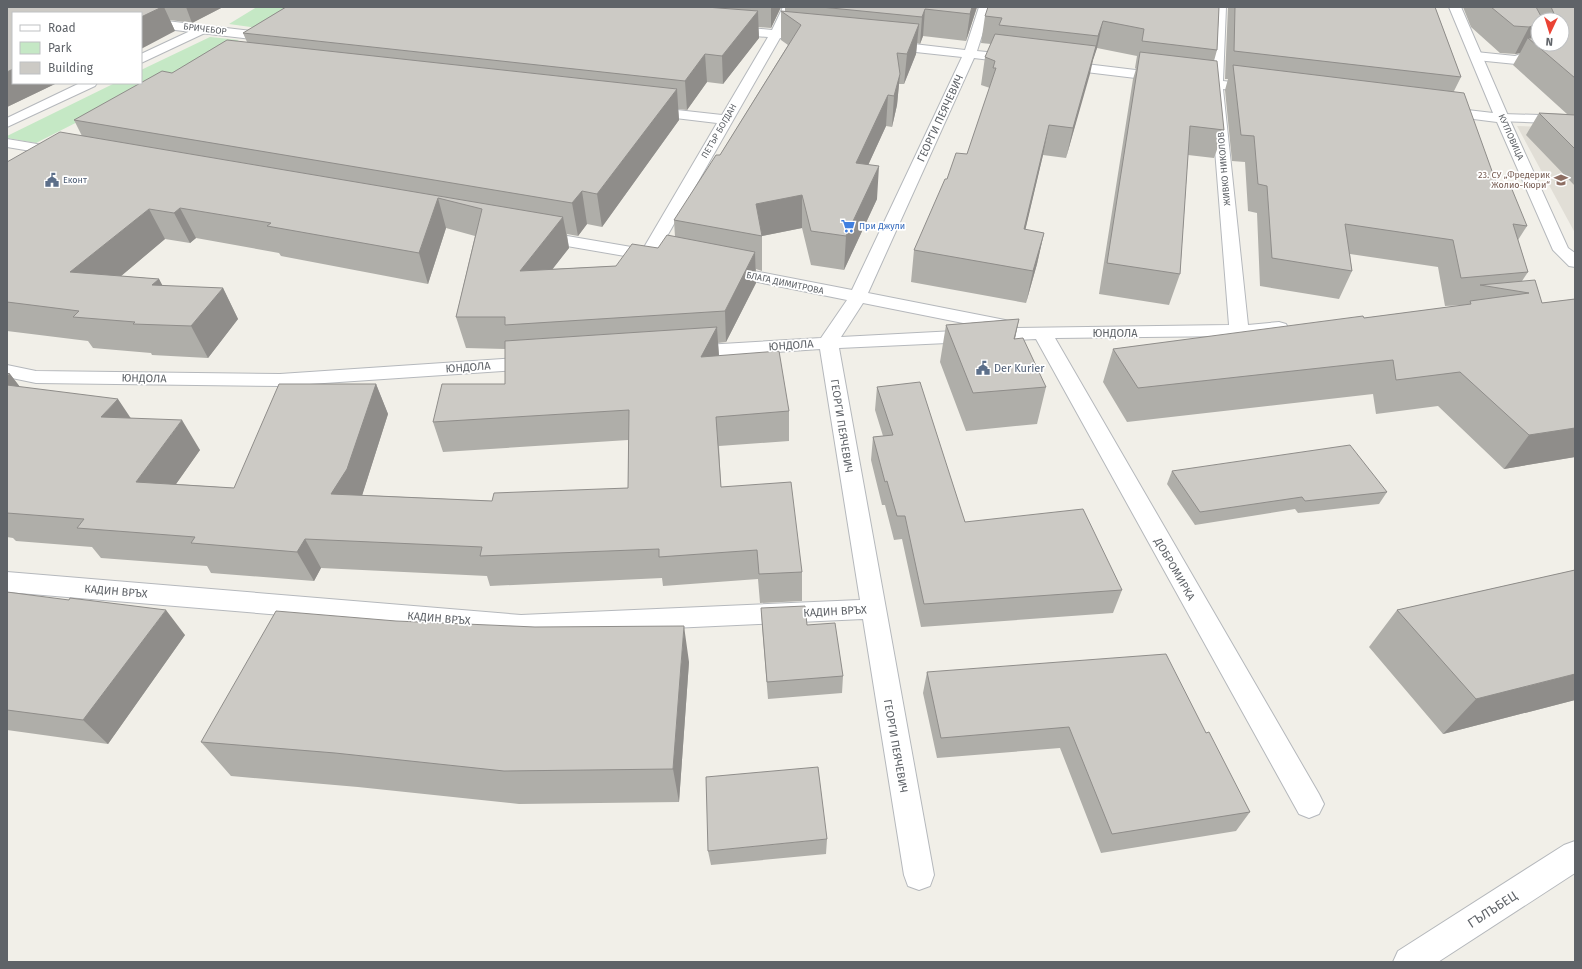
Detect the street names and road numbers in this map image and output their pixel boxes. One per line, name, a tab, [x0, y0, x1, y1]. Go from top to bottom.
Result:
street label: БРИЧЕБОР	[183, 21, 227, 37]
street label: ГЕОРГИ ПЕЯЧЕВИЧ	[915, 72, 966, 164]
street label: ПЕТЪР БОГДАН	[699, 102, 739, 160]
street label: КУТЛОВИЦА	[1496, 112, 1526, 162]
street label: ЖИВКО НИКОЛОВ	[1216, 131, 1232, 206]
street label: БЛАГА ДИМИТРОВА	[745, 270, 825, 296]
street label: ЮНДОЛА	[1092, 327, 1138, 340]
street label: ЮНДОЛА	[768, 337, 815, 354]
street label: ЮНДОЛА	[445, 359, 492, 376]
street label: ЮНДОЛА	[121, 372, 167, 385]
street label: ГЕОРГИ ПЕЯЧЕВИЧ	[828, 378, 855, 474]
street label: ДОБРОМИРКА	[1151, 535, 1198, 603]
street label: КАДИН ВРЪХ	[84, 582, 148, 601]
street label: КАДИН ВРЪХ	[803, 603, 867, 620]
street label: КАДИН ВРЪХ	[407, 609, 471, 628]
street label: ГЕОРГИ ПЕЯЧЕВИЧ	[881, 698, 910, 794]
street label: ГЪЛЪБЕЦ	[1465, 888, 1520, 931]

